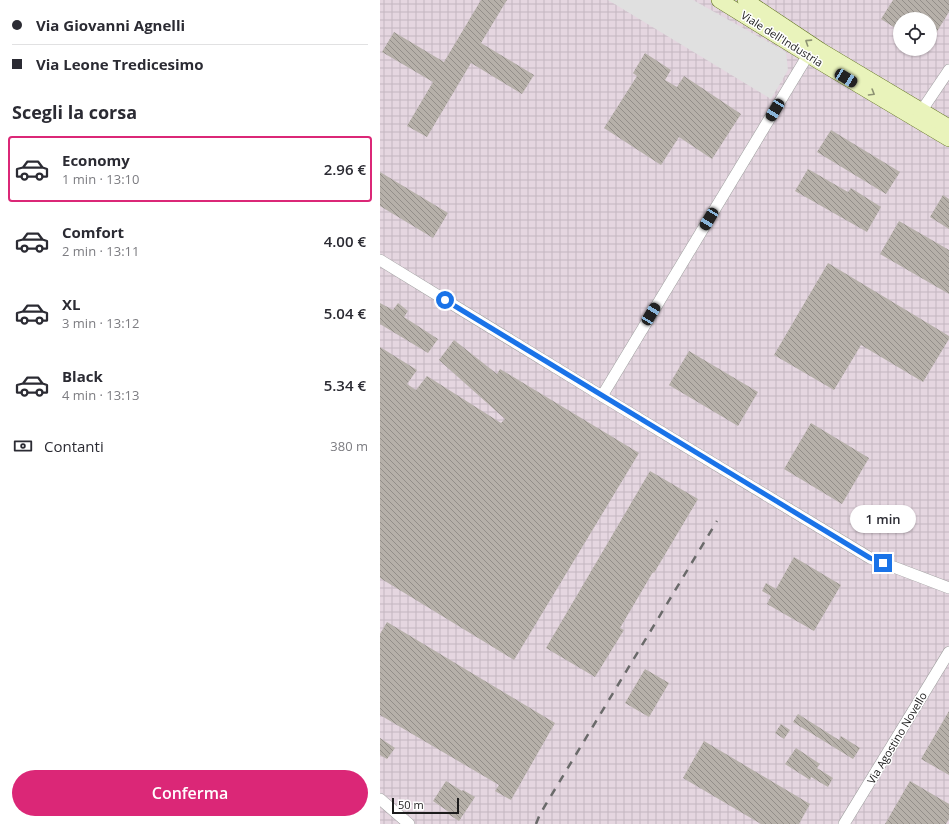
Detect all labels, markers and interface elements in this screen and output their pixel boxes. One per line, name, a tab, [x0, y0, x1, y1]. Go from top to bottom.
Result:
street label: Viale dell'Industria	[738, 7, 826, 70]
map controls	[893, 12, 937, 56]
button: locate	[893, 12, 937, 56]
text: Via Giovanni Agnelli	[36, 15, 185, 35]
one-way arrow	[805, 39, 812, 46]
text: Via Leone Tredicesimo	[36, 54, 204, 74]
car	[833, 67, 859, 89]
one-way arrow	[868, 88, 875, 96]
car	[764, 97, 786, 123]
text: Scegli la corsa	[12, 100, 137, 124]
text: Economy	[62, 150, 130, 170]
icon: car	[14, 151, 50, 187]
text: 2.96 €	[324, 159, 366, 179]
text: 1 min · 13:10	[62, 170, 139, 188]
car	[698, 206, 720, 232]
text: Comfort	[62, 222, 124, 242]
icon: car	[14, 223, 50, 259]
text: 4.00 €	[324, 231, 366, 251]
text: 2 min · 13:11	[62, 242, 139, 260]
route start	[436, 291, 454, 309]
text: XL	[62, 294, 80, 314]
icon: car	[14, 295, 50, 331]
car	[640, 301, 662, 327]
text: 5.04 €	[324, 303, 366, 323]
text: 3 min · 13:12	[62, 314, 139, 332]
text: Black	[62, 366, 103, 386]
icon: car	[14, 367, 50, 403]
text: 5.34 €	[324, 375, 366, 395]
text: 4 min · 13:13	[62, 386, 139, 404]
icon: cash	[12, 435, 34, 457]
text: Contanti	[44, 436, 104, 456]
text: 380 m	[330, 437, 368, 455]
callout: 1 min	[850, 505, 916, 533]
text: 1 min	[865, 510, 901, 528]
route end	[874, 554, 892, 572]
street label: Via Agostino Novello	[863, 689, 930, 787]
button: Conferma	[12, 770, 368, 816]
scale bar	[392, 796, 459, 815]
text: 50 m	[398, 797, 424, 812]

